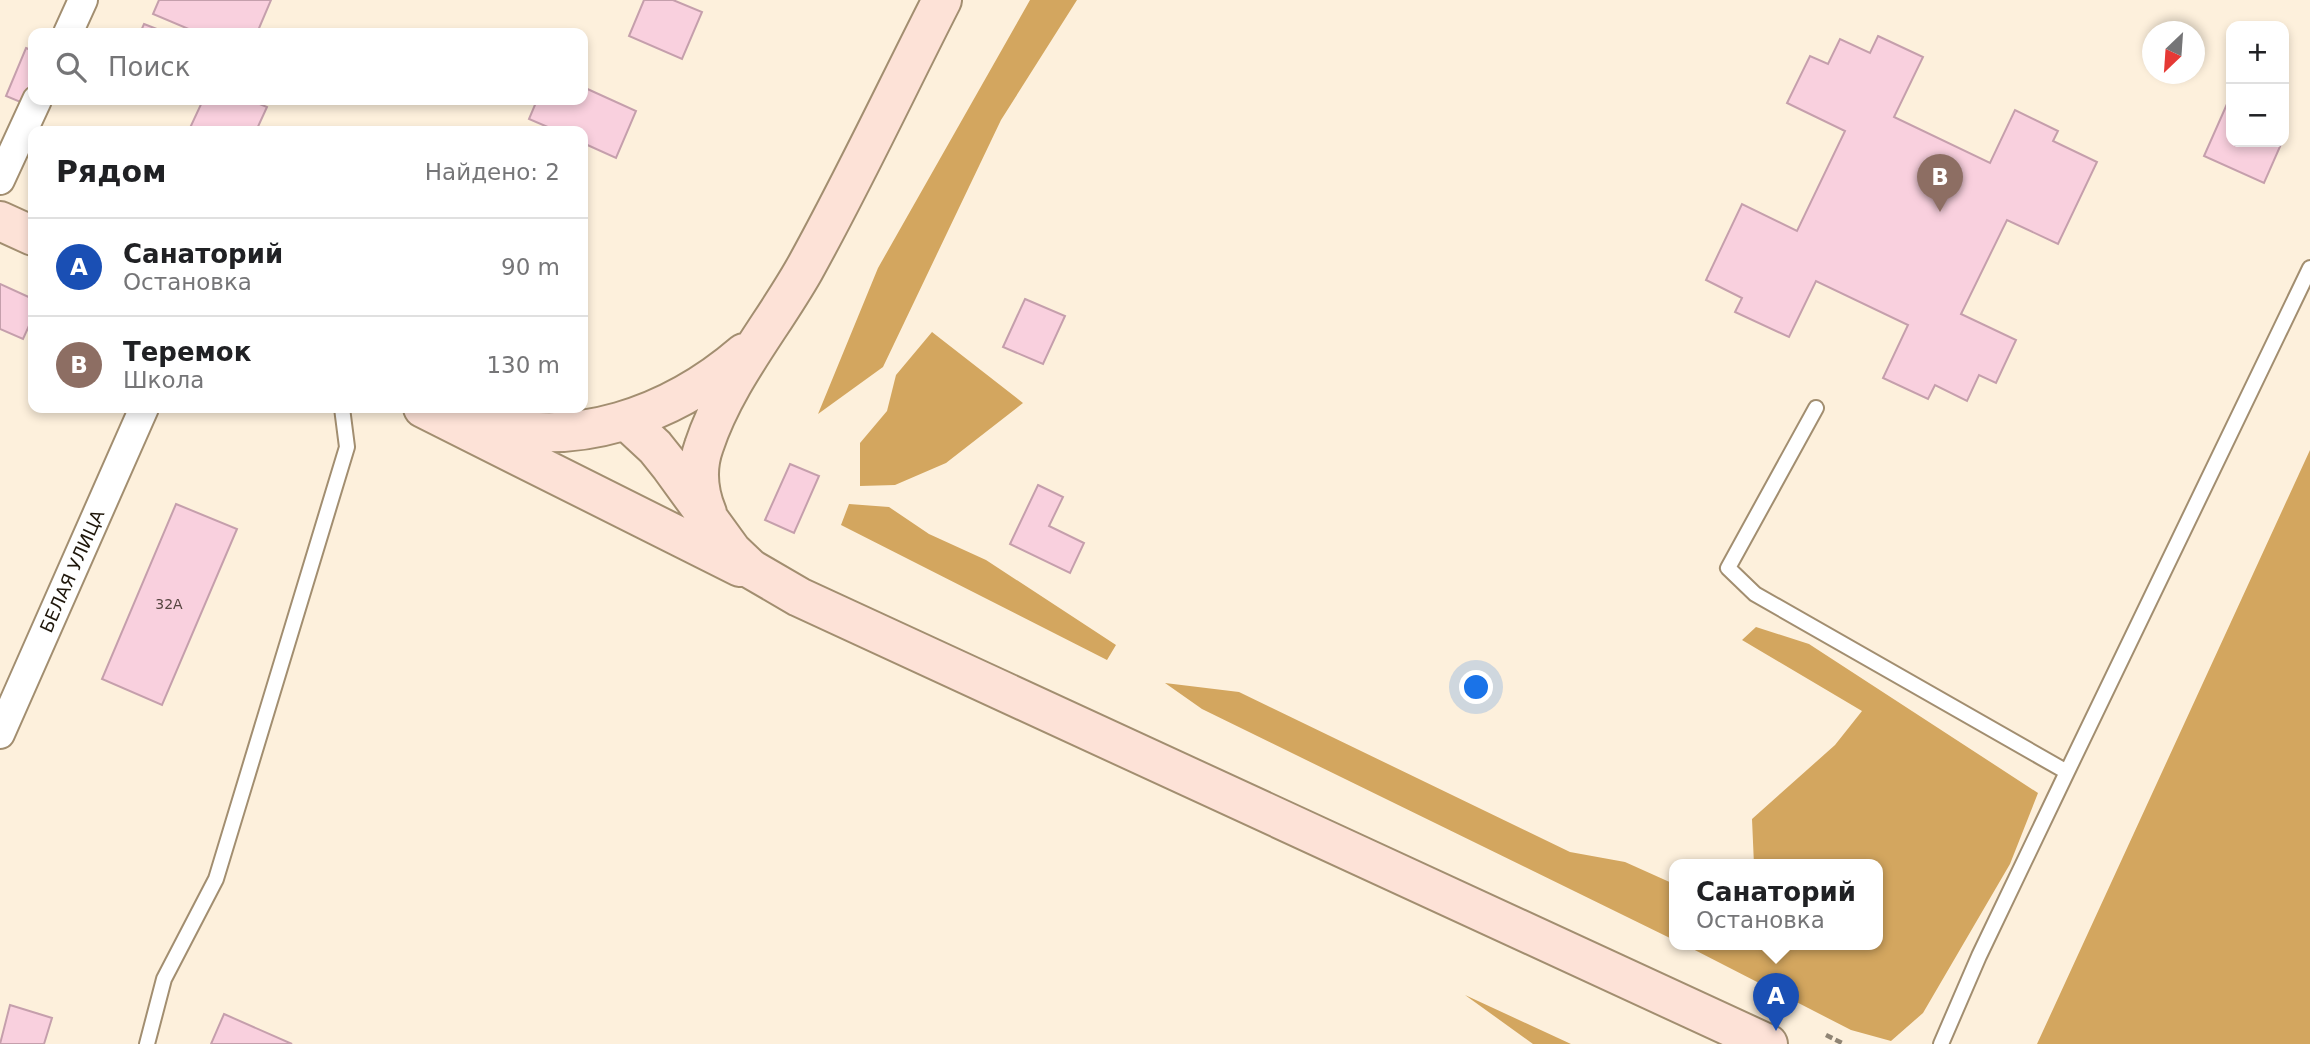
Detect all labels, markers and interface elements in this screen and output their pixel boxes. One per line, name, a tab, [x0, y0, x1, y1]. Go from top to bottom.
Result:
north arrow	[2142, 21, 2205, 84]
map controls	[2226, 21, 2289, 147]
button: +	[2226, 21, 2289, 84]
search box	[28, 28, 588, 105]
icon: search	[52, 48, 90, 86]
text: Поиск	[108, 52, 190, 82]
button: −	[2226, 84, 2289, 147]
text: Рядом	[56, 154, 167, 189]
pin: B	[1917, 154, 1963, 212]
text: Найдено: 2	[425, 159, 560, 185]
text: Санаторий	[123, 239, 283, 269]
text: A	[70, 254, 88, 280]
text: 90 m	[501, 254, 560, 280]
text: Остановка	[123, 269, 252, 295]
text: Теремок	[123, 337, 251, 367]
text: B	[70, 352, 88, 378]
text: 130 m	[486, 352, 560, 378]
text: Школа	[123, 367, 204, 393]
street label: БЕЛАЯ УЛИЦА	[36, 506, 109, 636]
house number: 32А	[155, 596, 183, 612]
your location	[1459, 670, 1493, 704]
popup	[1669, 859, 1883, 950]
text: Санаторий	[1696, 877, 1856, 907]
text: Остановка	[1696, 907, 1825, 933]
pin: A	[1753, 973, 1799, 1031]

